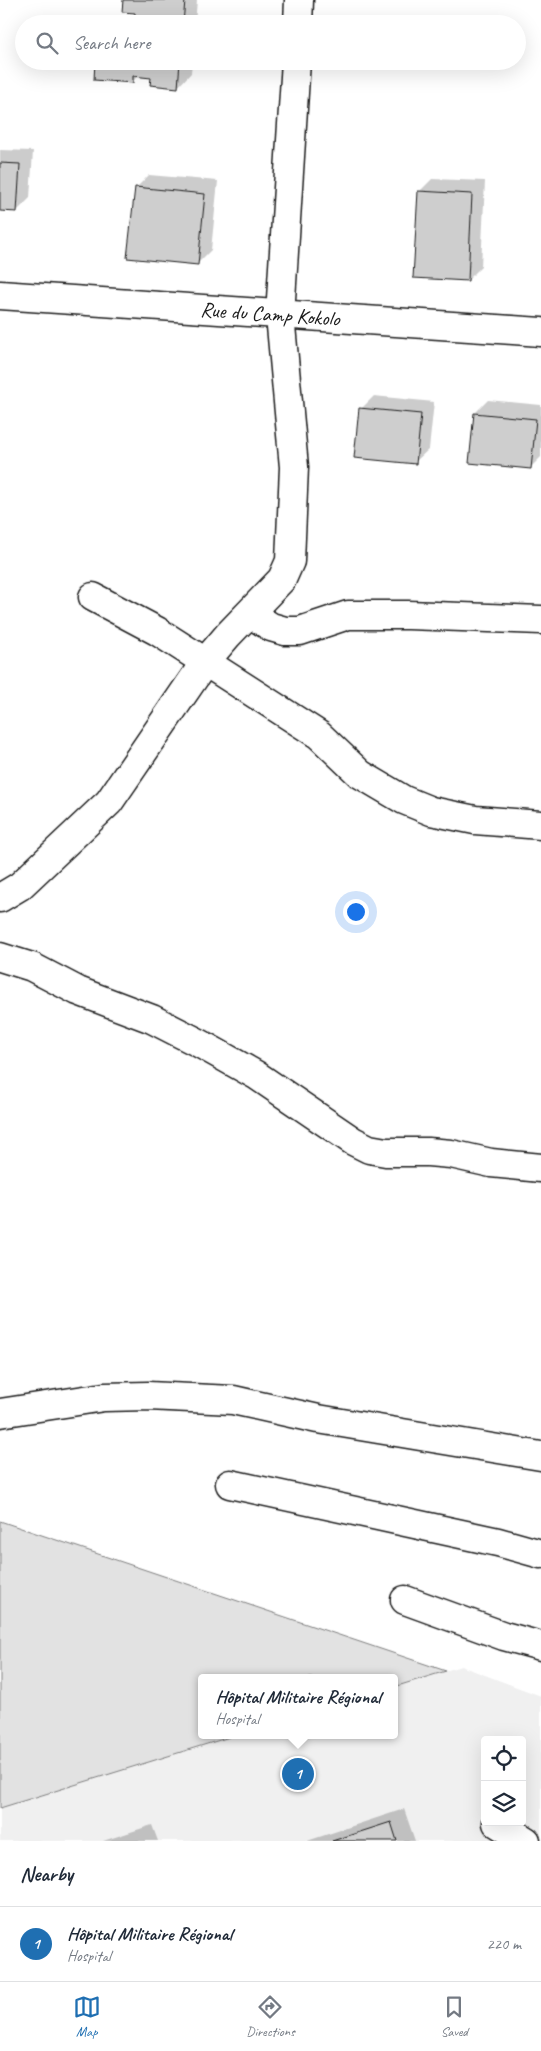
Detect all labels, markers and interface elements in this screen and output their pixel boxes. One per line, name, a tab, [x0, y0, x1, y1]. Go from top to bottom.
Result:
search box	[15, 15, 526, 70]
icon: search	[33, 29, 61, 57]
text: Search here	[73, 31, 150, 55]
street label: Rue du Camp Kokolo	[200, 296, 342, 332]
your location	[343, 899, 369, 925]
popup	[198, 1674, 398, 1739]
text: Hôpital Militaire Régional	[215, 1685, 381, 1709]
text: Hospital	[215, 1709, 259, 1729]
map controls	[481, 1736, 526, 1826]
button: locate	[481, 1736, 526, 1781]
pin: 1	[282, 1755, 314, 1793]
button: layers	[481, 1781, 526, 1826]
text: Nearby	[20, 1861, 73, 1887]
text: Hôpital Militaire Régional	[67, 1922, 232, 1946]
text: 1	[32, 1934, 40, 1954]
text: 220 m	[487, 1934, 521, 1954]
text: Hospital	[67, 1946, 111, 1966]
tab: Map	[73, 1993, 101, 2040]
tab: Directions	[246, 1993, 295, 2040]
tab: Saved	[440, 1993, 468, 2040]

